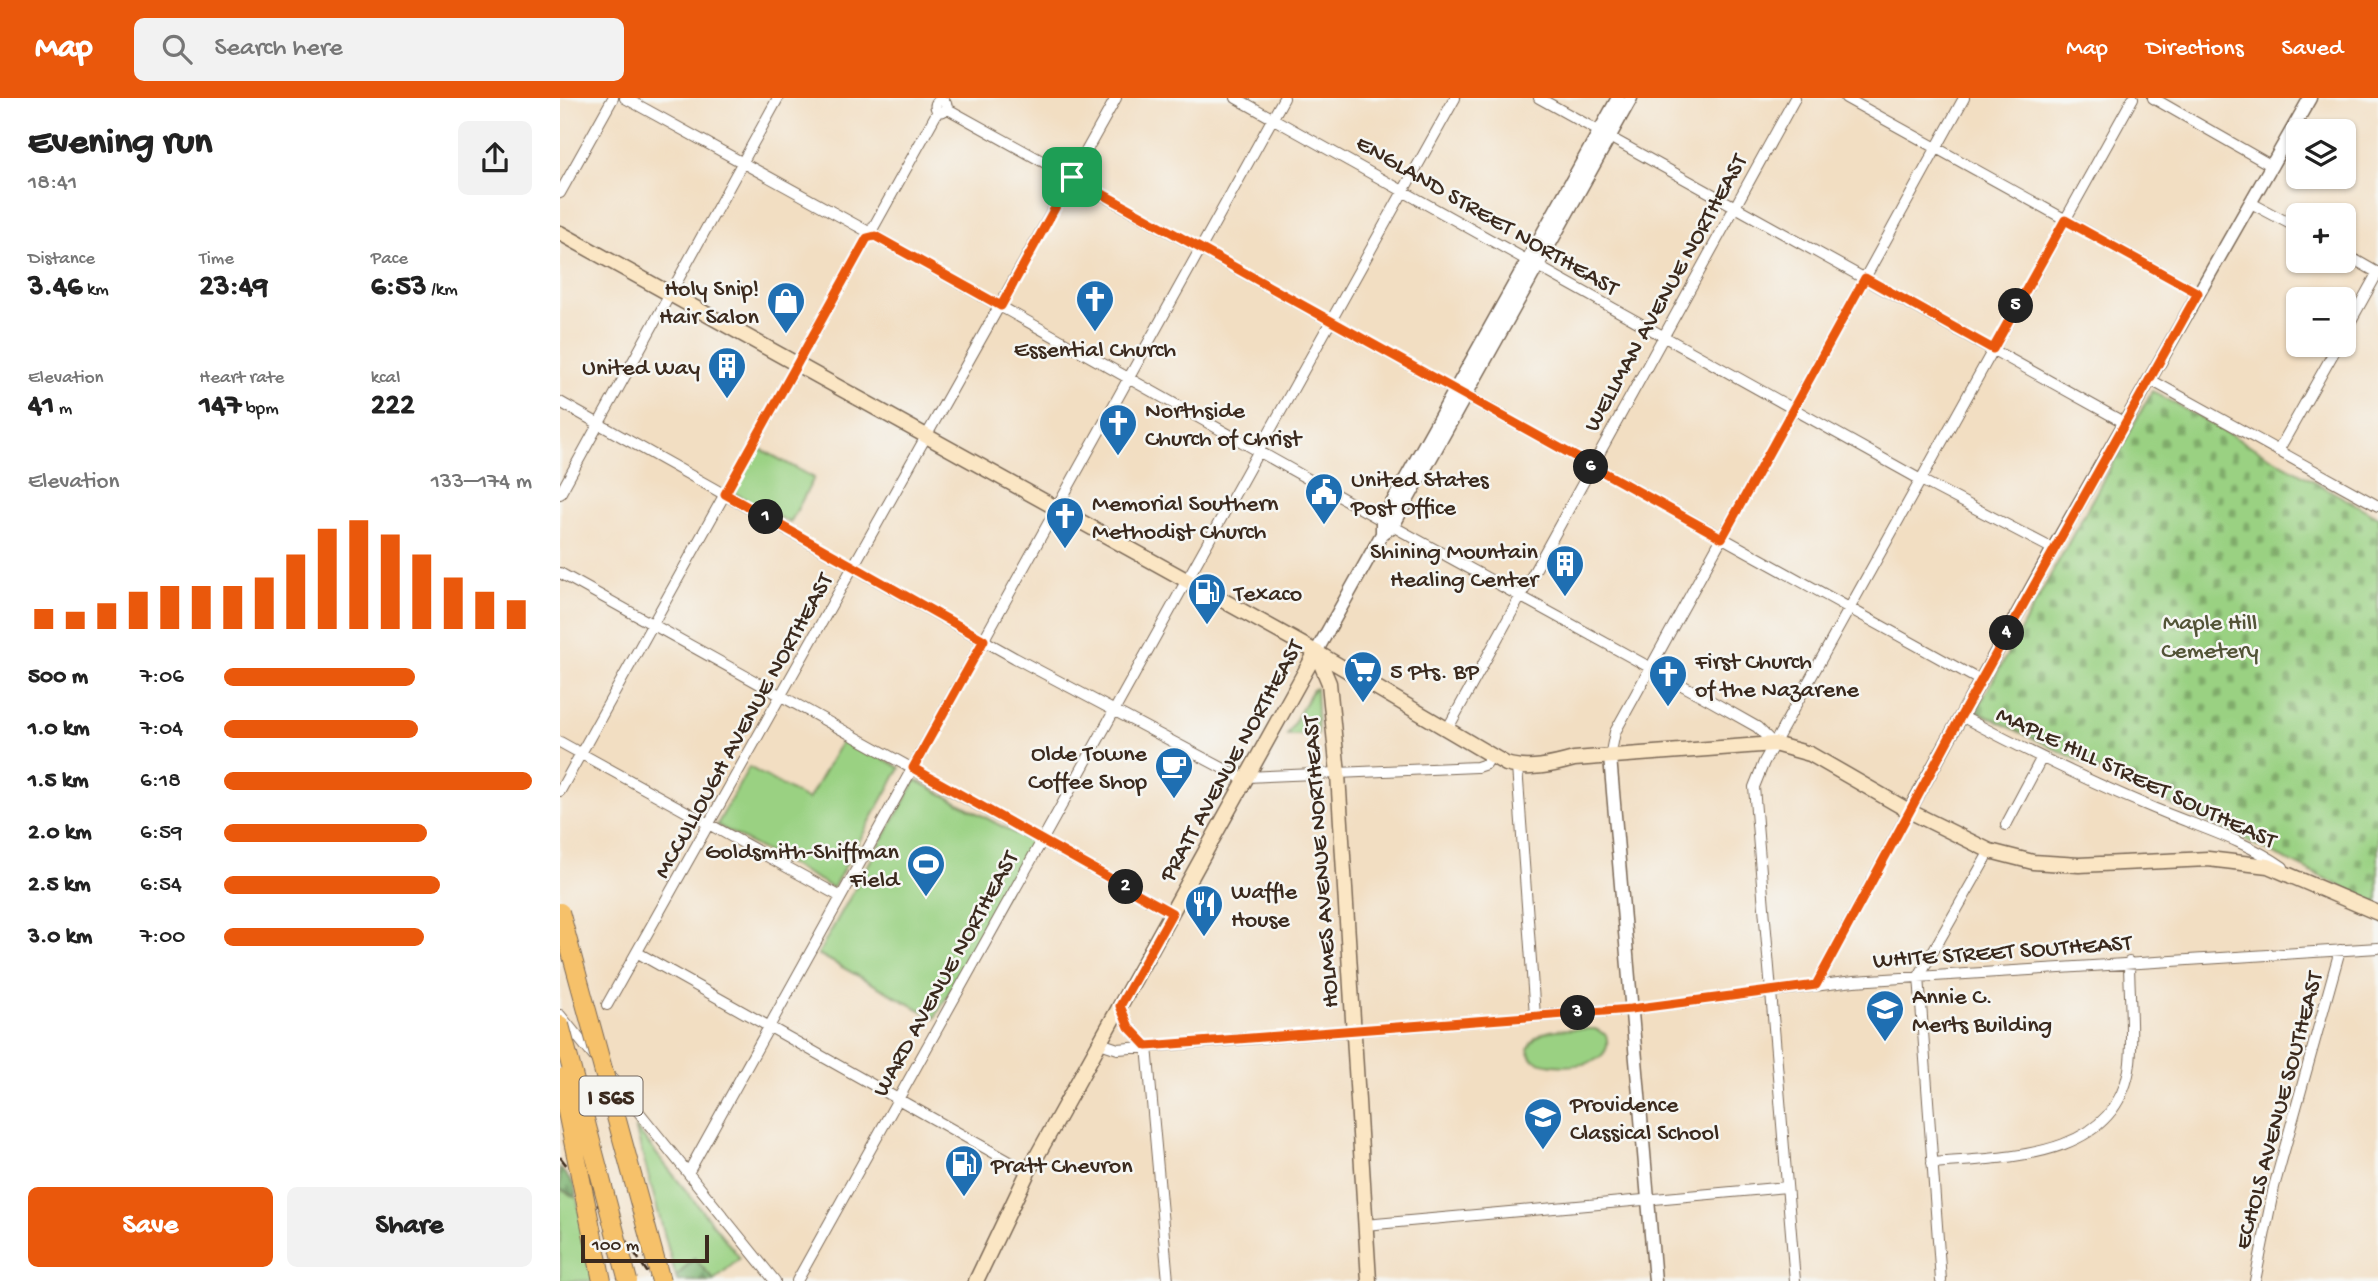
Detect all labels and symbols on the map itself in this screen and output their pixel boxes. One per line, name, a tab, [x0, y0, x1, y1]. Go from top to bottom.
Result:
street label: ENGLAND STREET NORTHEAST	[1350, 130, 1624, 305]
pin	[1042, 147, 1102, 207]
street label: WELLMAN AVENUE NORTHEAST	[1579, 148, 1756, 438]
place label: Holy Snip! Hair Salon	[659, 276, 760, 333]
church icon: Essential Church	[1074, 278, 1116, 333]
shop icon: Holy Snip! Hair Salon	[765, 280, 807, 335]
pin: 5	[1998, 288, 2034, 324]
place label: Essential Church	[1014, 337, 1176, 366]
building icon: United Way	[706, 345, 748, 400]
place label: United Way	[582, 355, 700, 384]
place label: Northside Church of Christ	[1145, 398, 1303, 455]
church icon: Northside Church of Christ	[1097, 402, 1139, 457]
pin: 6	[1574, 450, 1608, 484]
place label: United States Post Office	[1350, 467, 1490, 524]
public building icon: United States Post Office	[1303, 471, 1345, 526]
place label: Memorial Southern Methodist Church	[1092, 491, 1279, 548]
church icon: Memorial Southern Methodist Church	[1044, 495, 1086, 550]
pin: 1	[748, 500, 784, 534]
place label: Shining Mountain Healing Center	[1370, 539, 1540, 596]
building icon: Shining Mountain Healing Center	[1544, 543, 1586, 598]
street label: MCCULLOUGH AVENUE NORTHEAST	[649, 567, 842, 884]
fuel station icon: Texaco	[1186, 571, 1228, 626]
place label: Texaco	[1232, 581, 1302, 610]
park label: Maple Hill Cemetery	[2161, 610, 2259, 667]
pin: 4	[1990, 616, 2024, 650]
street label: PRATT AVENUE NORTHEAST	[1154, 634, 1312, 888]
supermarket icon: 5 Pts. BP	[1342, 649, 1384, 704]
place label: First Church of the Nazarene	[1694, 649, 1859, 706]
church icon: First Church of the Nazarene	[1647, 653, 1689, 708]
place label: 5 Pts. BP	[1390, 659, 1480, 688]
street label: MAPLE HILL STREET SOUTHEAST	[1991, 701, 2282, 858]
street label: HOLMES AVENUE NORTHEAST	[1298, 713, 1347, 1009]
place label: Olde Towne Coffee Shop	[1028, 741, 1148, 798]
cafe icon: Olde Towne Coffee Shop	[1153, 745, 1195, 800]
place label: Goldsmith-Shiffman Field	[705, 839, 901, 896]
sports icon: Goldsmith-Shiffman Field	[905, 843, 947, 898]
street label: WARD AVENUE NORTHEAST	[867, 845, 1028, 1103]
pin: 2	[1108, 870, 1144, 904]
place label: Waffle House	[1231, 879, 1298, 936]
restaurant icon: Waffle House	[1183, 883, 1225, 938]
street label: WHITE STREET SOUTHEAST	[1872, 930, 2134, 977]
street label: ECHOLS AVENUE SOUTHEAST	[2229, 967, 2332, 1253]
place label: Annie C. Merts Building	[1912, 984, 2052, 1041]
school or university icon: Annie C. Merts Building	[1864, 988, 1906, 1043]
pin: 3	[1560, 996, 1596, 1030]
road number: I 565	[580, 1077, 642, 1116]
place label: Providence Classical School	[1569, 1092, 1719, 1149]
school or university icon: Providence Classical School	[1522, 1096, 1564, 1151]
fuel station icon: Pratt Chevron	[943, 1143, 985, 1198]
place label: Pratt Chevron	[990, 1153, 1133, 1182]
scale bar	[581, 1232, 709, 1264]

